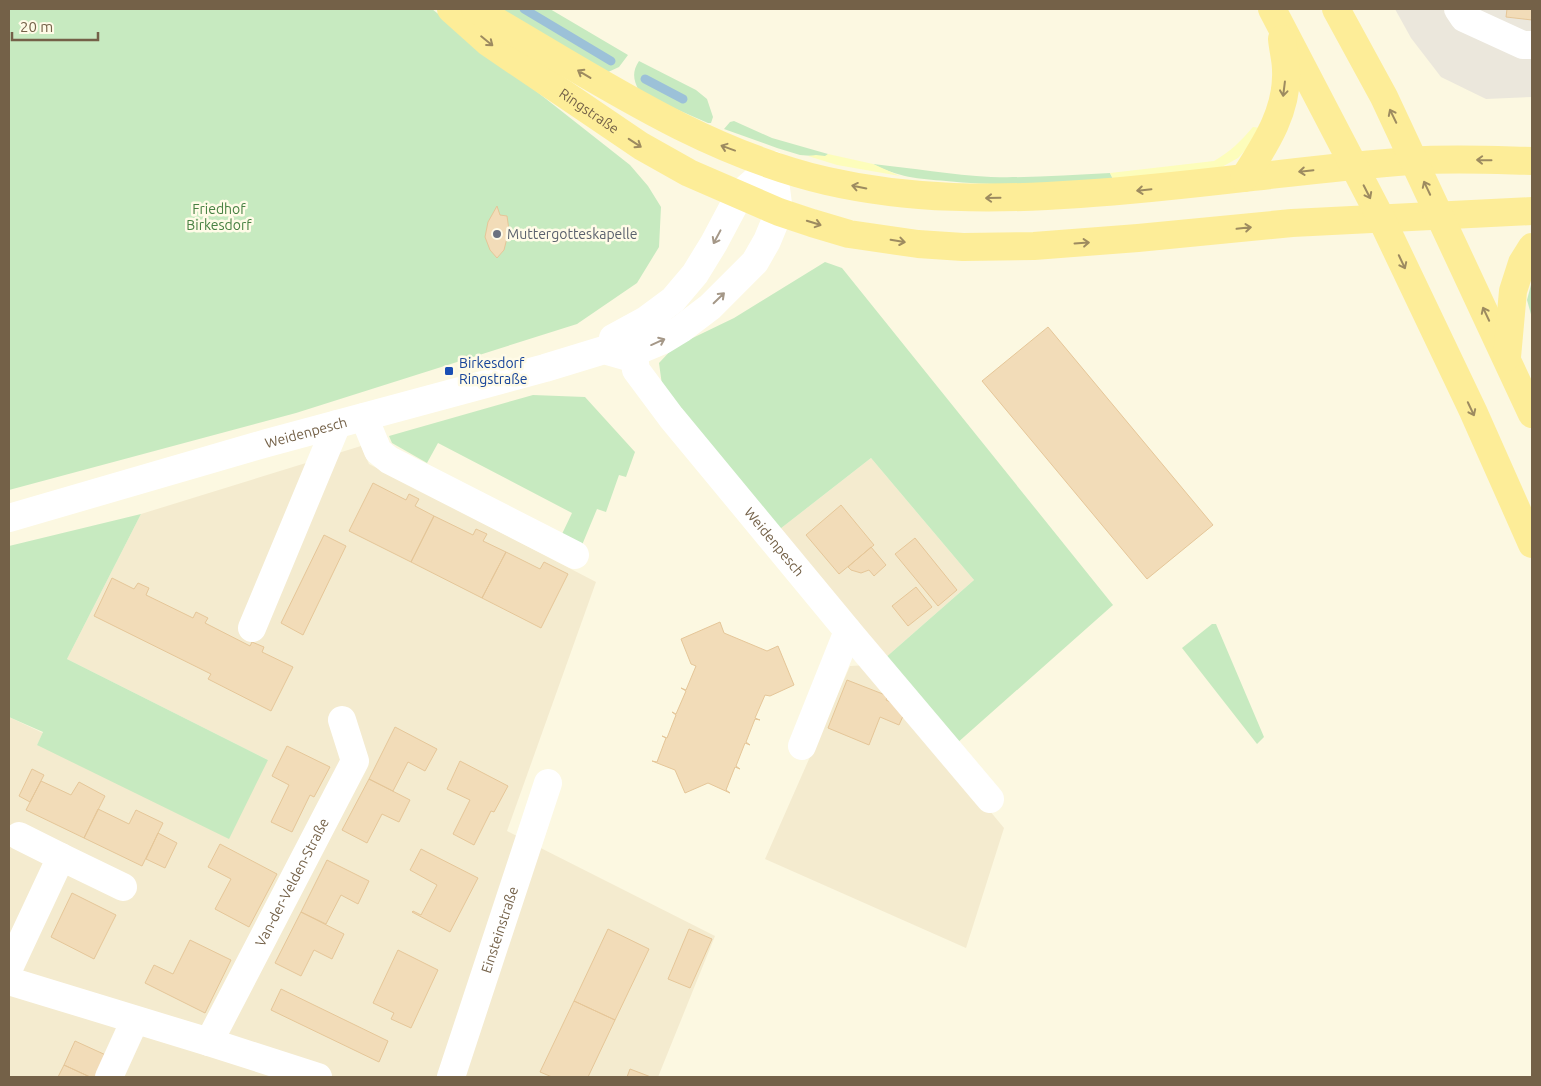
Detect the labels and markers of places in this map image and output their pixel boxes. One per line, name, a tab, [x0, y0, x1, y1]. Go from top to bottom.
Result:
place label: Muttergotteskapelle	[507, 226, 637, 242]
marker: Muttergotteskapelle	[491, 228, 503, 240]
place label: Birkesdorf Ringstraße	[459, 355, 527, 387]
marker: Birkesdorf Ringstraße	[443, 365, 455, 377]

